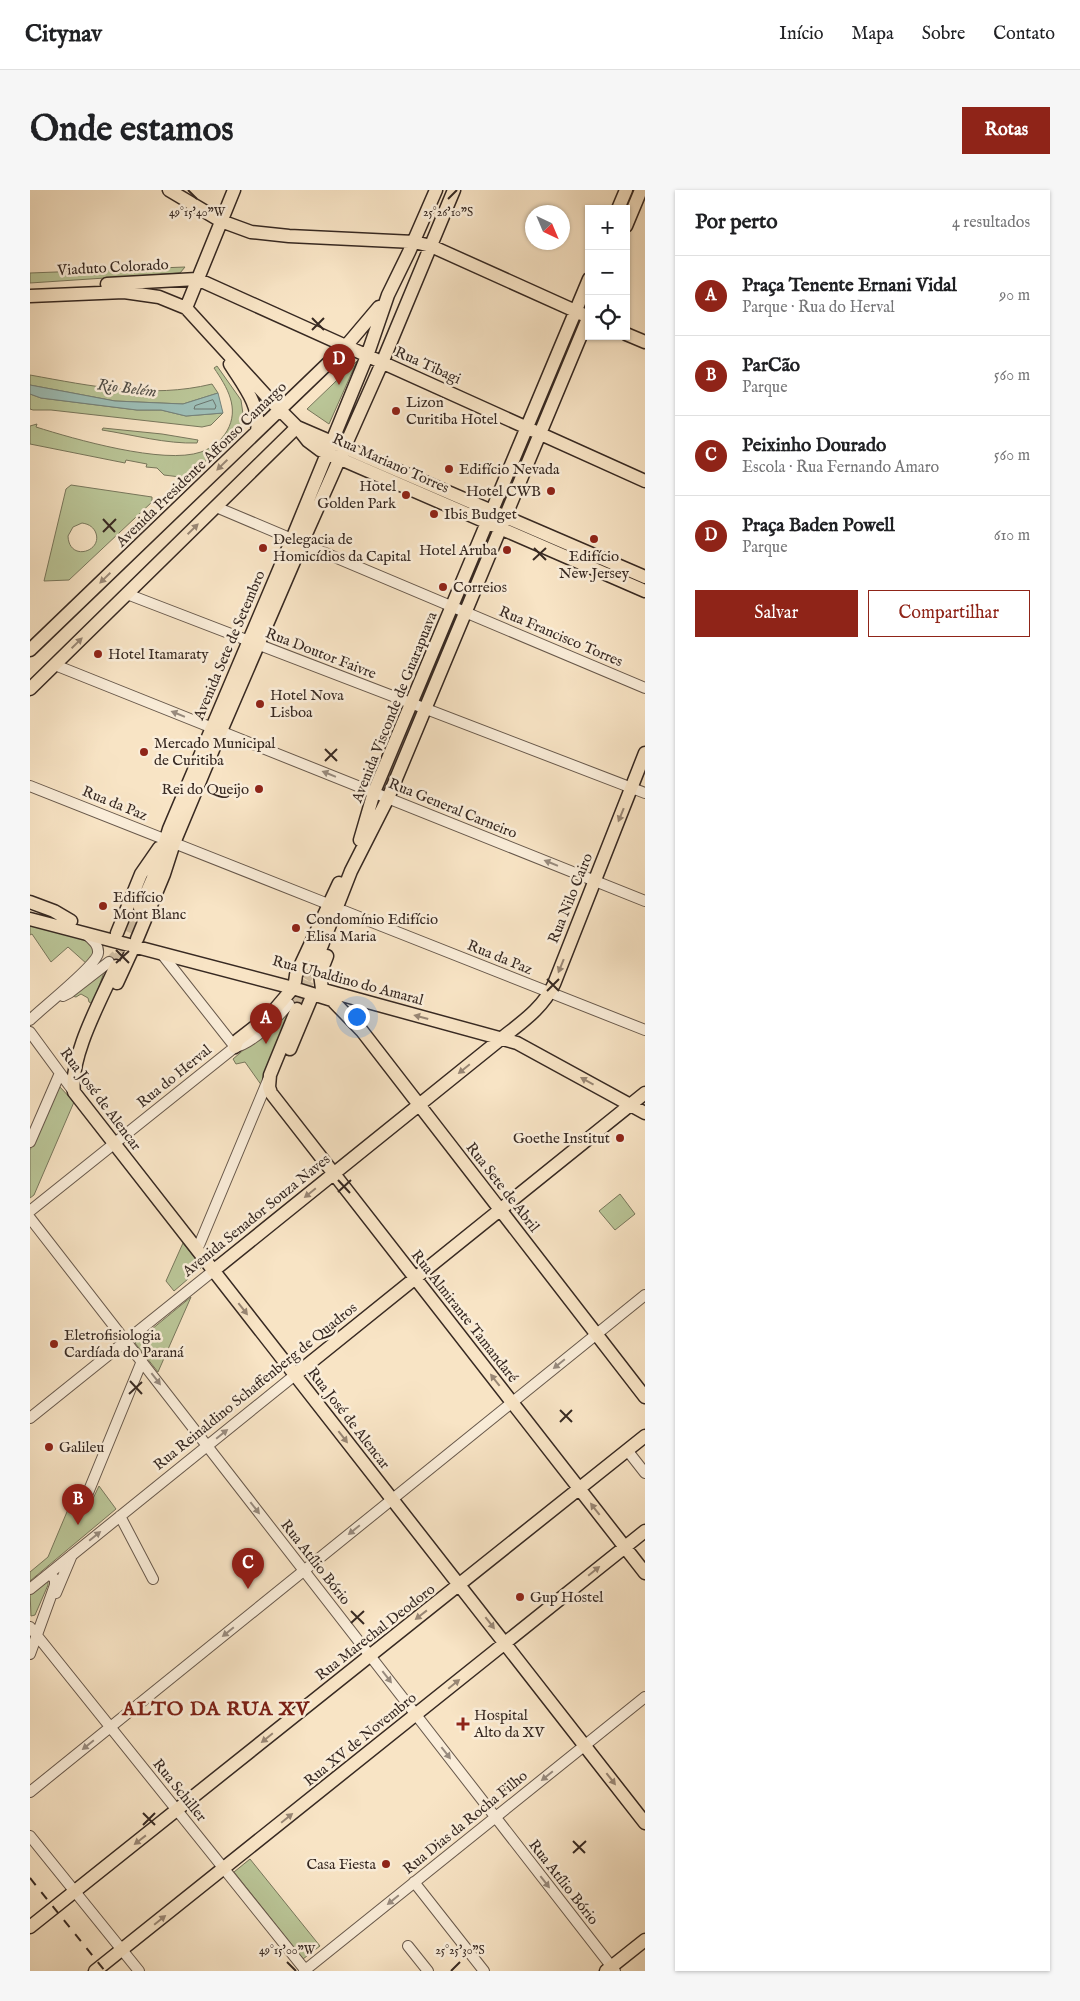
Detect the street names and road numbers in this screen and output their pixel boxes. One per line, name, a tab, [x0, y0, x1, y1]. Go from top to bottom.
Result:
street label: Viaduto Colorado	[56, 255, 169, 280]
street label: Rua Tibagi	[392, 342, 464, 388]
street label: Avenida Presidente Affonso Camargo	[111, 378, 291, 552]
street label: Rua Mariano Torres	[330, 429, 452, 498]
street label: Avenida Sete de Setembro	[189, 568, 270, 724]
street label: Rua Francisco Torres	[496, 602, 626, 671]
street label: Avenida Visconde de Guarapuava	[347, 608, 442, 806]
street label: Rua Doutor Faivre	[263, 624, 379, 683]
street label: Rua General Carneiro	[386, 774, 520, 843]
street label: Rua da Paz	[79, 782, 150, 825]
street label: Rua Nilo Cairo	[544, 850, 597, 946]
street label: Rua da Paz	[464, 936, 535, 979]
street label: Rua Ubaldino do Amaral	[270, 951, 426, 1010]
street label: Rua do Herval	[133, 1040, 216, 1112]
street label: Rua José de Alencar	[56, 1044, 146, 1155]
street label: Rua Sete de Abril	[462, 1139, 544, 1237]
street label: Avenida Senador Souza Naves	[178, 1150, 334, 1282]
street label: Rua Almirante Tamandaré	[407, 1246, 522, 1387]
street label: Rua Reinaldino Schaffenberg de Quadros	[150, 1298, 361, 1475]
street label: Rua José de Alencar	[303, 1364, 394, 1473]
street label: Rua Atílio Bório	[276, 1516, 355, 1609]
street label: Rua Marechal Deodoro	[312, 1580, 439, 1685]
street label: Rua XV de Novembro	[300, 1688, 420, 1791]
street label: Rua Schiller	[148, 1755, 211, 1826]
street label: Rua Dias da Rocha Filho	[399, 1766, 532, 1879]
street label: Rua Atílio Bório	[524, 1836, 603, 1929]

